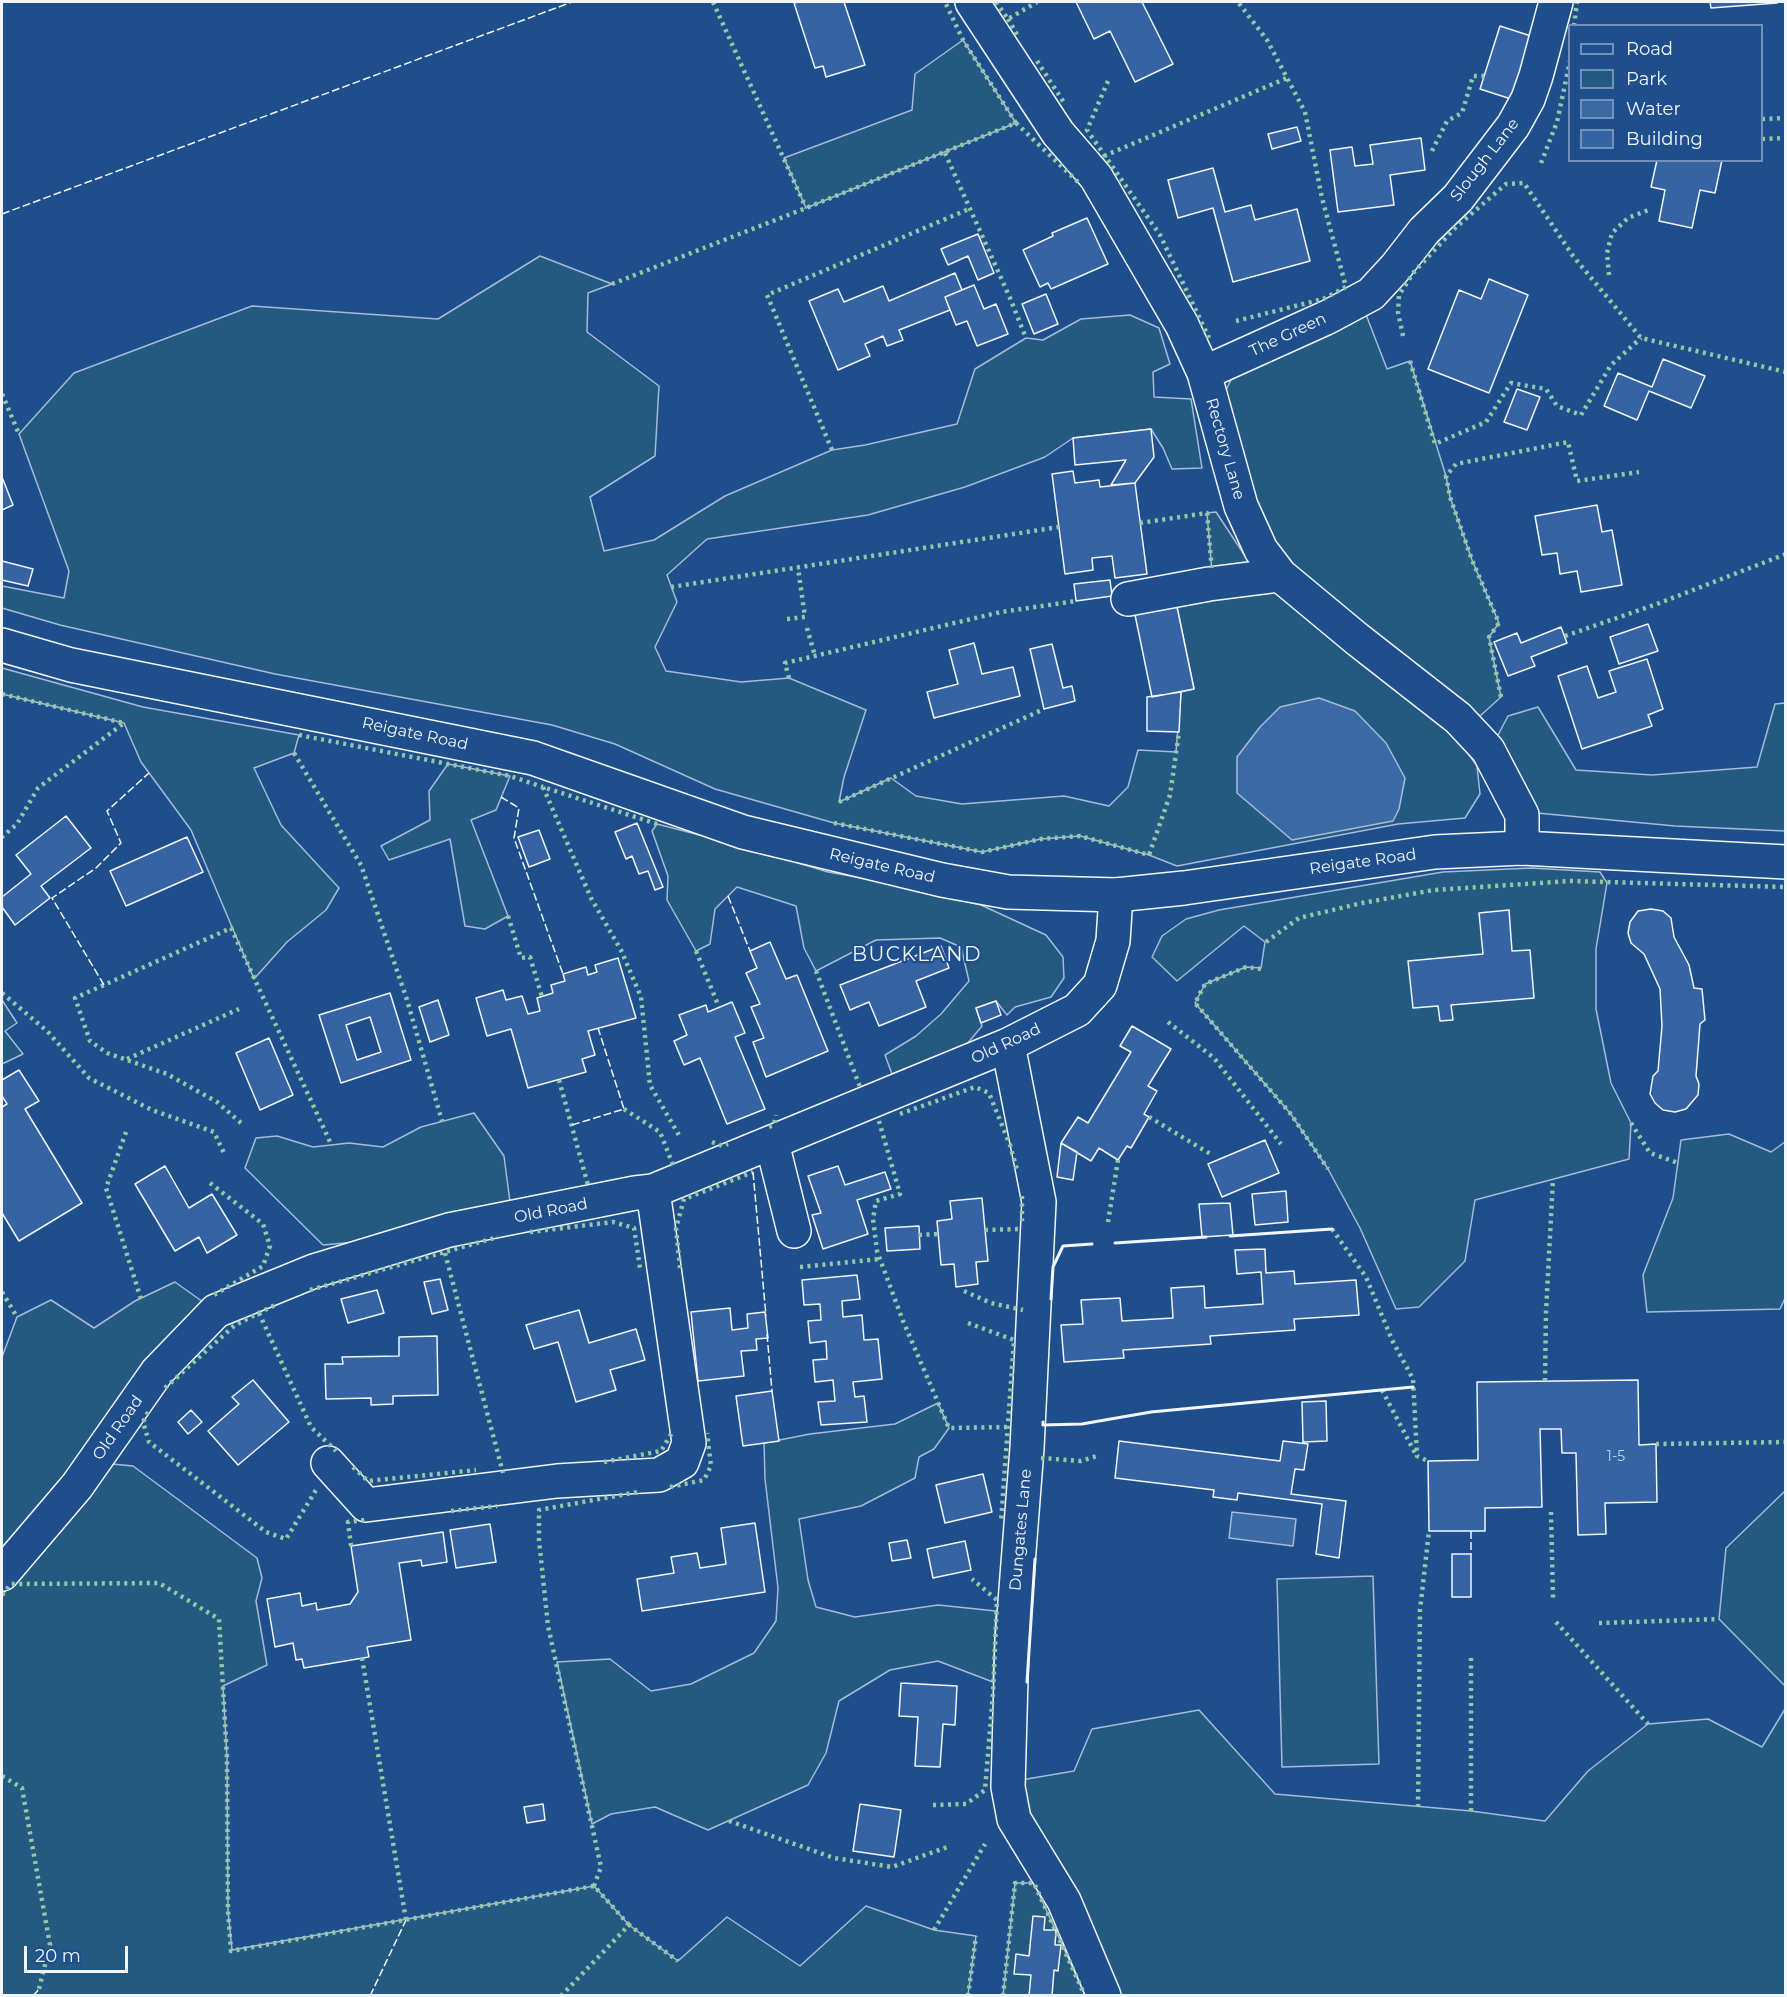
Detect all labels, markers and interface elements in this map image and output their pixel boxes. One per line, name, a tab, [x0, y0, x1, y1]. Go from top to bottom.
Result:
legend	[1568, 24, 1763, 162]
text: Road	[1626, 38, 1673, 60]
text: Park	[1626, 68, 1667, 90]
text: Water	[1626, 98, 1681, 120]
street label: Slough Lane	[1447, 115, 1523, 205]
text: Building	[1626, 128, 1703, 150]
street label: The Green	[1247, 309, 1329, 361]
street label: Rectory Lane	[1201, 396, 1249, 502]
street label: Reigate Road	[360, 713, 470, 755]
street label: Reigate Road	[827, 845, 937, 887]
street label: Reigate Road	[1308, 845, 1418, 879]
district label: BUCKLAND	[852, 943, 982, 967]
street label: Old Road	[968, 1020, 1044, 1068]
street label: Old Road	[513, 1194, 589, 1228]
street label: Old Road	[89, 1392, 147, 1464]
house number: 1-5	[1607, 1449, 1625, 1465]
street label: Dungates Lane	[1006, 1468, 1036, 1592]
scale bar	[27, 1934, 130, 1972]
text: 20 m	[35, 1945, 81, 1967]

